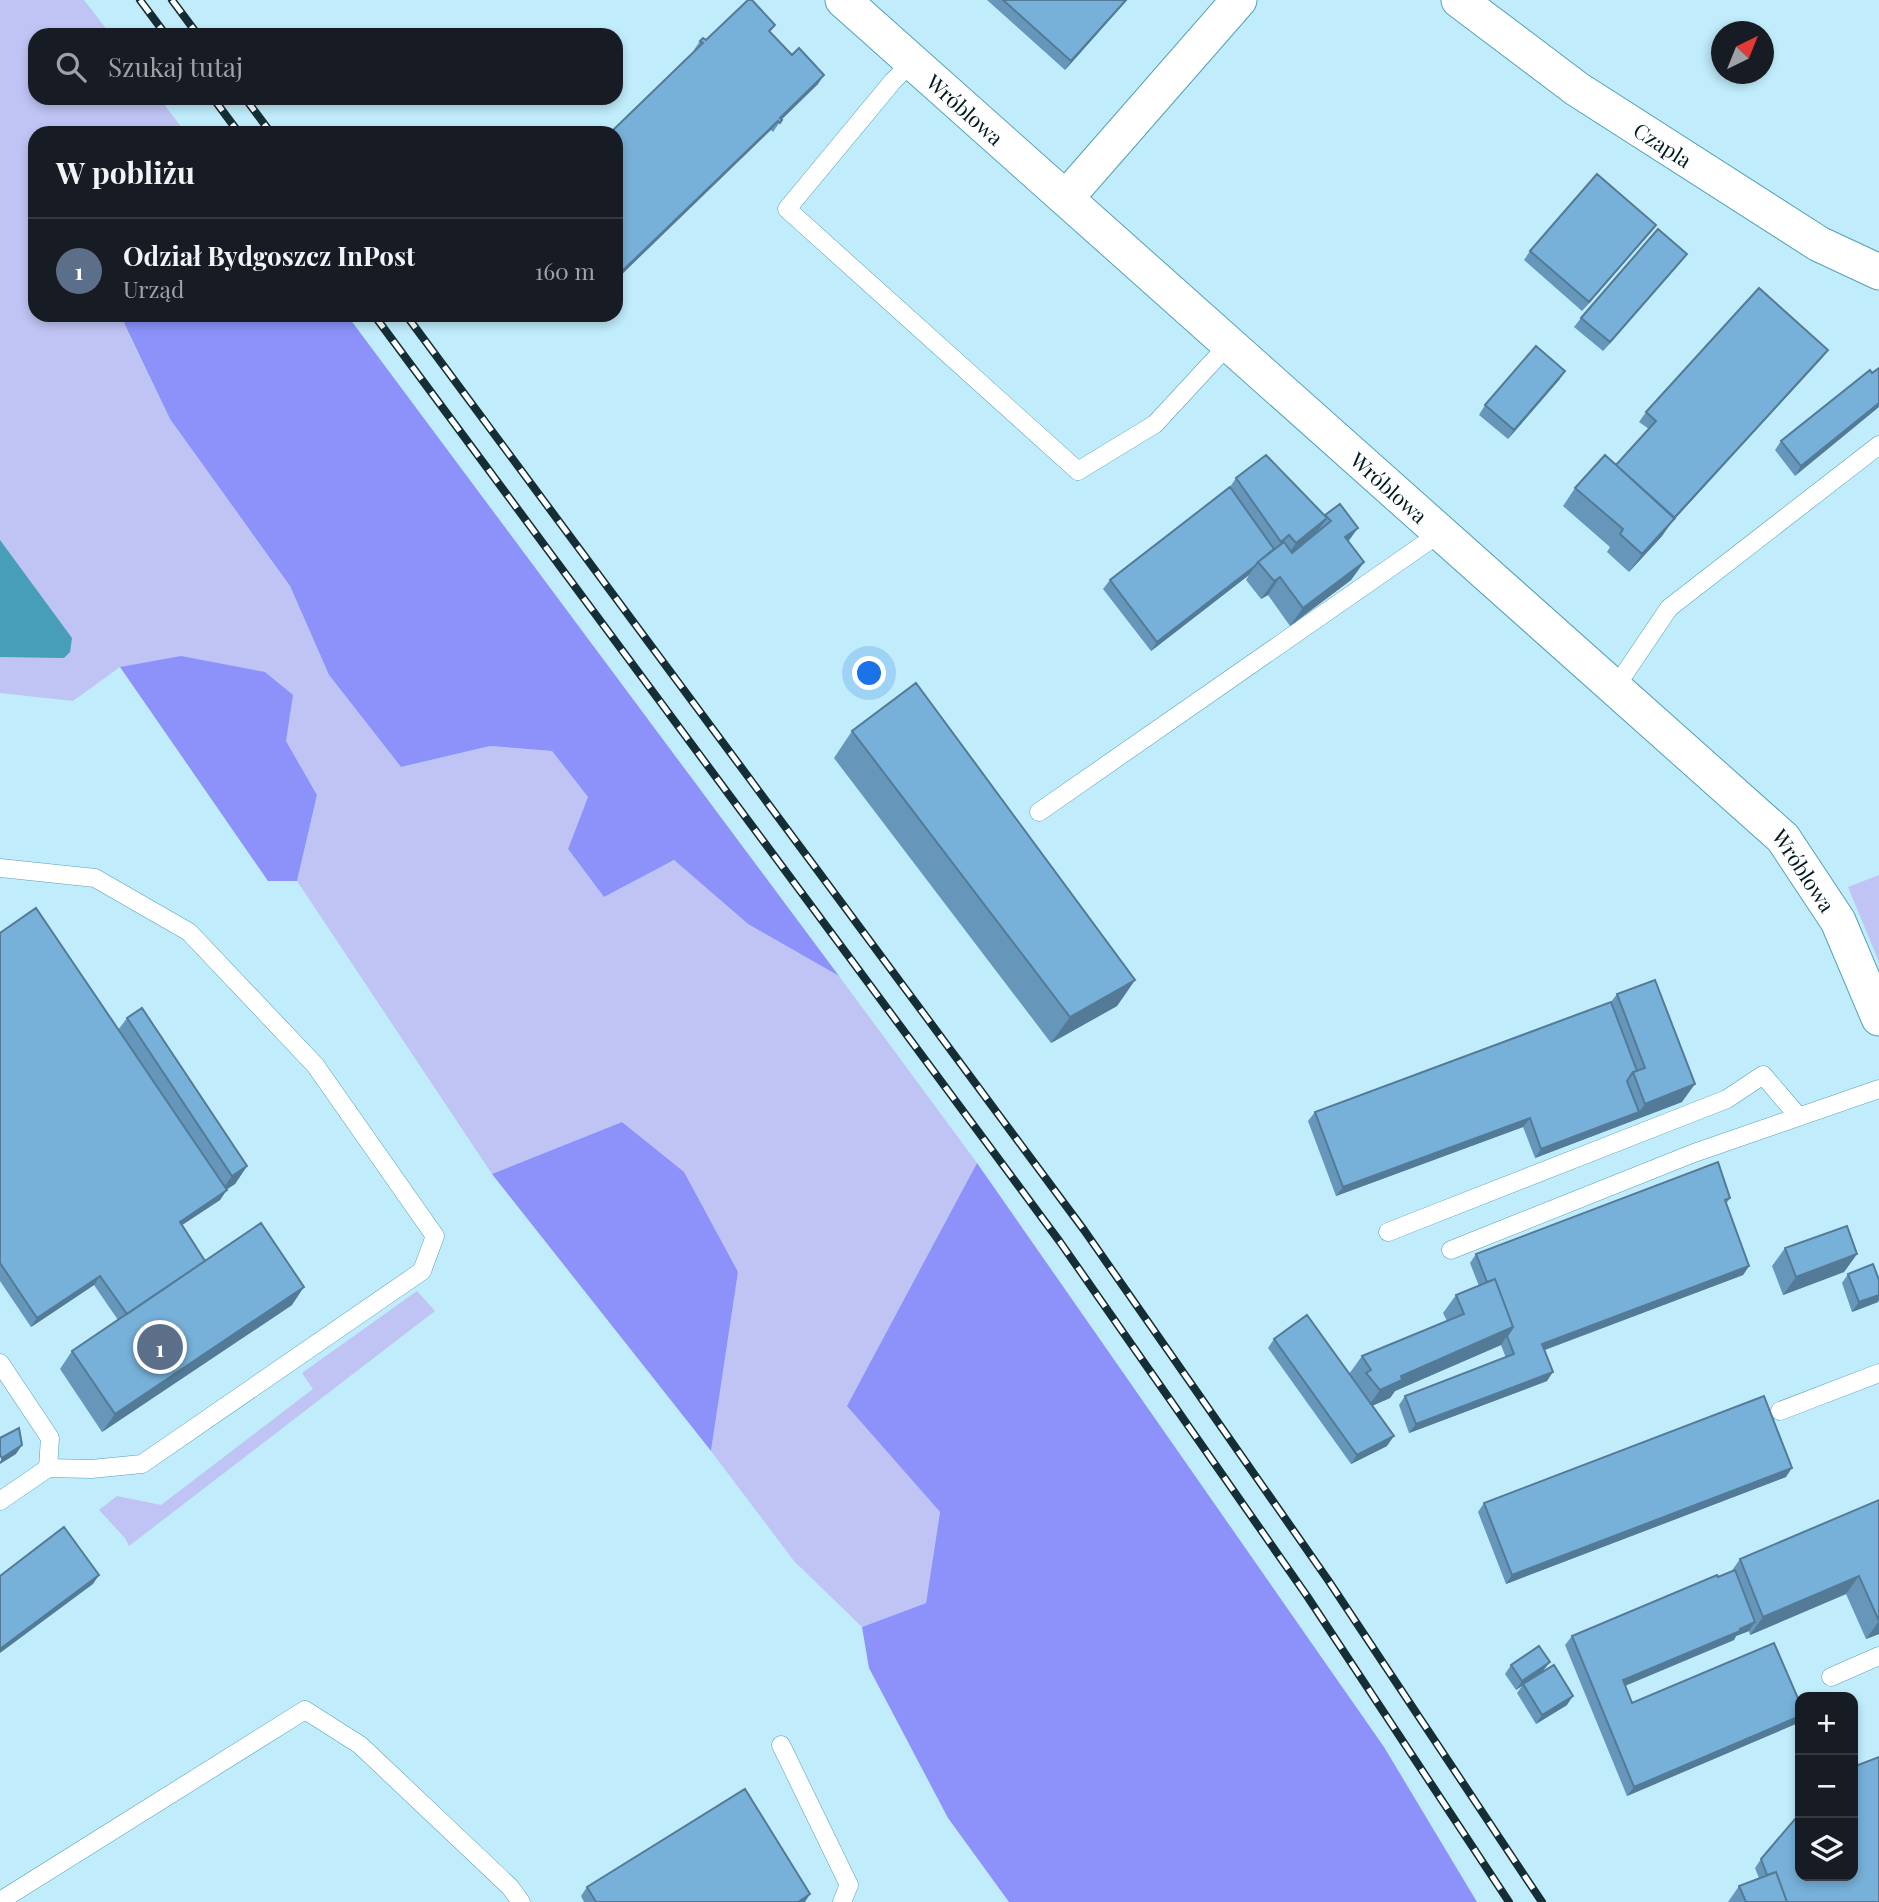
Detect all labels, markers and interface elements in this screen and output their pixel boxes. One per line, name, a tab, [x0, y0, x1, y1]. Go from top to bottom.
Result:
north arrow	[1711, 21, 1774, 84]
search box	[28, 28, 623, 105]
icon: search	[52, 48, 90, 86]
text: Szukaj tutaj	[108, 49, 243, 84]
street label: Wróblowa	[920, 67, 1010, 151]
street label: Czapla	[1629, 115, 1698, 173]
text: W pobliżu	[56, 152, 195, 192]
text: Odział Bydgoszcz InPost	[123, 238, 415, 273]
text: 1	[75, 255, 83, 286]
text: 160 m	[535, 255, 595, 286]
text: Urząd	[123, 273, 184, 304]
street label: Wróblowa	[1344, 445, 1434, 529]
your location	[852, 656, 886, 690]
street label: Wróblowa	[1766, 823, 1842, 918]
pin: 1	[137, 1321, 183, 1373]
map controls	[1795, 1692, 1858, 1881]
button: +	[1795, 1692, 1858, 1755]
button: −	[1795, 1755, 1858, 1818]
button: layers	[1795, 1818, 1858, 1881]

